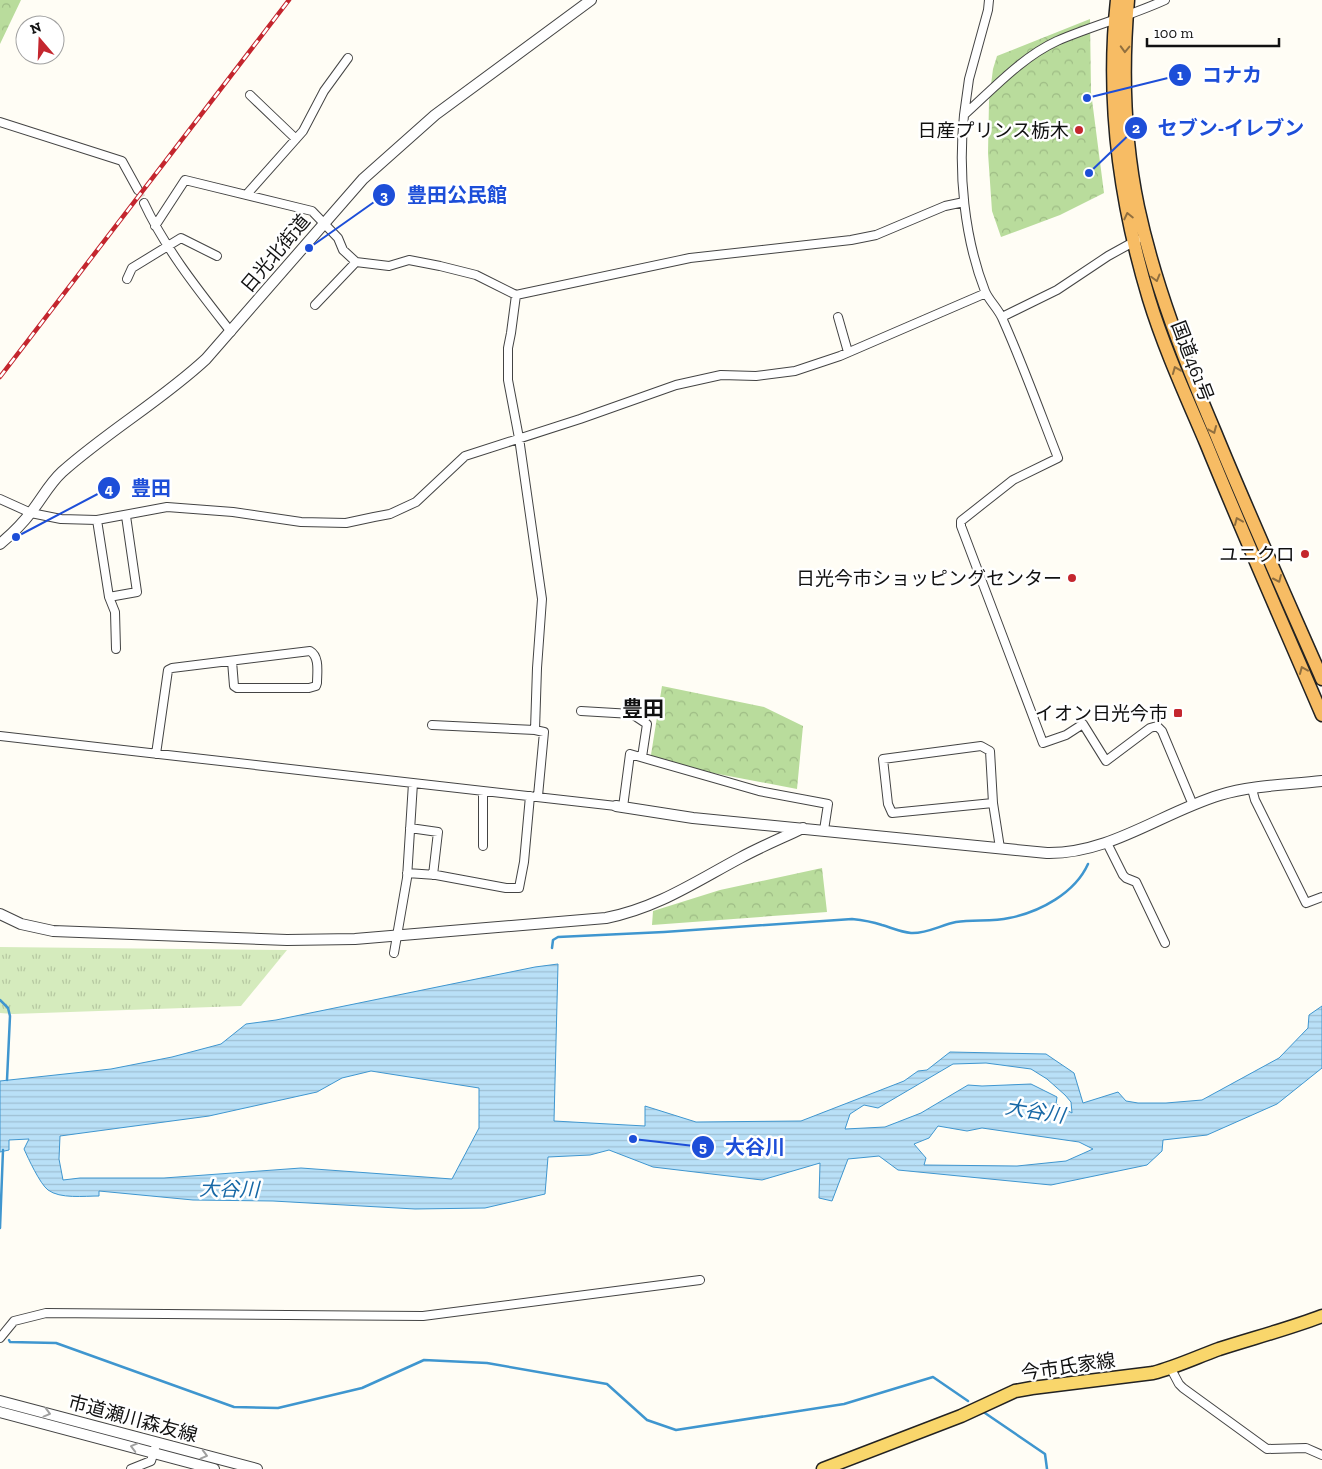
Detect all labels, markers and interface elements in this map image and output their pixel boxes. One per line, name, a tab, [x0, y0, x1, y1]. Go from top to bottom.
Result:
north arrow	[15, 15, 65, 65]
scale bar	[1147, 15, 1280, 47]
text: N	[28, 18, 44, 38]
text: 100 m	[1154, 24, 1193, 42]
one-way arrow	[1120, 45, 1131, 53]
callout: コナカ	[1167, 57, 1272, 92]
text: コナカ	[1202, 63, 1262, 87]
text: 1	[1177, 66, 1183, 84]
callout: セブン-イレブン	[1123, 111, 1315, 146]
text: セブン-イレブン	[1158, 116, 1304, 140]
place label: 日産プリンス栃木	[917, 119, 1069, 142]
text: 2	[1132, 119, 1140, 137]
marker: 日産プリンス栃木	[1073, 124, 1085, 136]
callout: 豊田公民館	[372, 178, 517, 213]
text: 豊田公民館	[407, 183, 507, 207]
text: 3	[380, 187, 388, 205]
street label: 日光北街道	[236, 210, 315, 297]
one-way arrow	[1123, 211, 1133, 220]
one-way arrow	[1150, 274, 1161, 283]
street label: 国道461号	[1167, 318, 1218, 405]
one-way arrow	[1172, 367, 1182, 375]
one-way arrow	[1207, 425, 1218, 434]
callout: 豊田	[96, 471, 181, 506]
text: 豊田	[131, 476, 171, 500]
text: 4	[105, 480, 114, 498]
one-way arrow	[1234, 517, 1244, 526]
place label: ユニクロ	[1219, 543, 1295, 566]
marker: ユニクロ	[1299, 548, 1311, 560]
place label: 日光今市ショッピングセンター	[796, 567, 1062, 590]
marker: 日光今市ショッピングセンター	[1066, 572, 1078, 584]
one-way arrow	[1272, 574, 1283, 583]
one-way arrow	[1298, 666, 1309, 675]
district label: 豊田	[622, 696, 664, 721]
place label: イオン日光今市	[1035, 702, 1168, 725]
marker: イオン日光今市	[1172, 707, 1184, 719]
water label: 大谷川	[1003, 1094, 1068, 1128]
callout: 大谷川	[690, 1130, 795, 1165]
text: 大谷川	[725, 1135, 785, 1159]
text: 5	[699, 1138, 707, 1156]
water label: 大谷川	[199, 1176, 261, 1202]
street label: 今市氏家線	[1019, 1348, 1117, 1384]
street label: 市道瀬川森友線	[66, 1390, 200, 1447]
one-way arrow	[43, 1408, 51, 1418]
one-way arrow	[129, 1442, 138, 1453]
one-way arrow	[200, 1449, 209, 1460]

